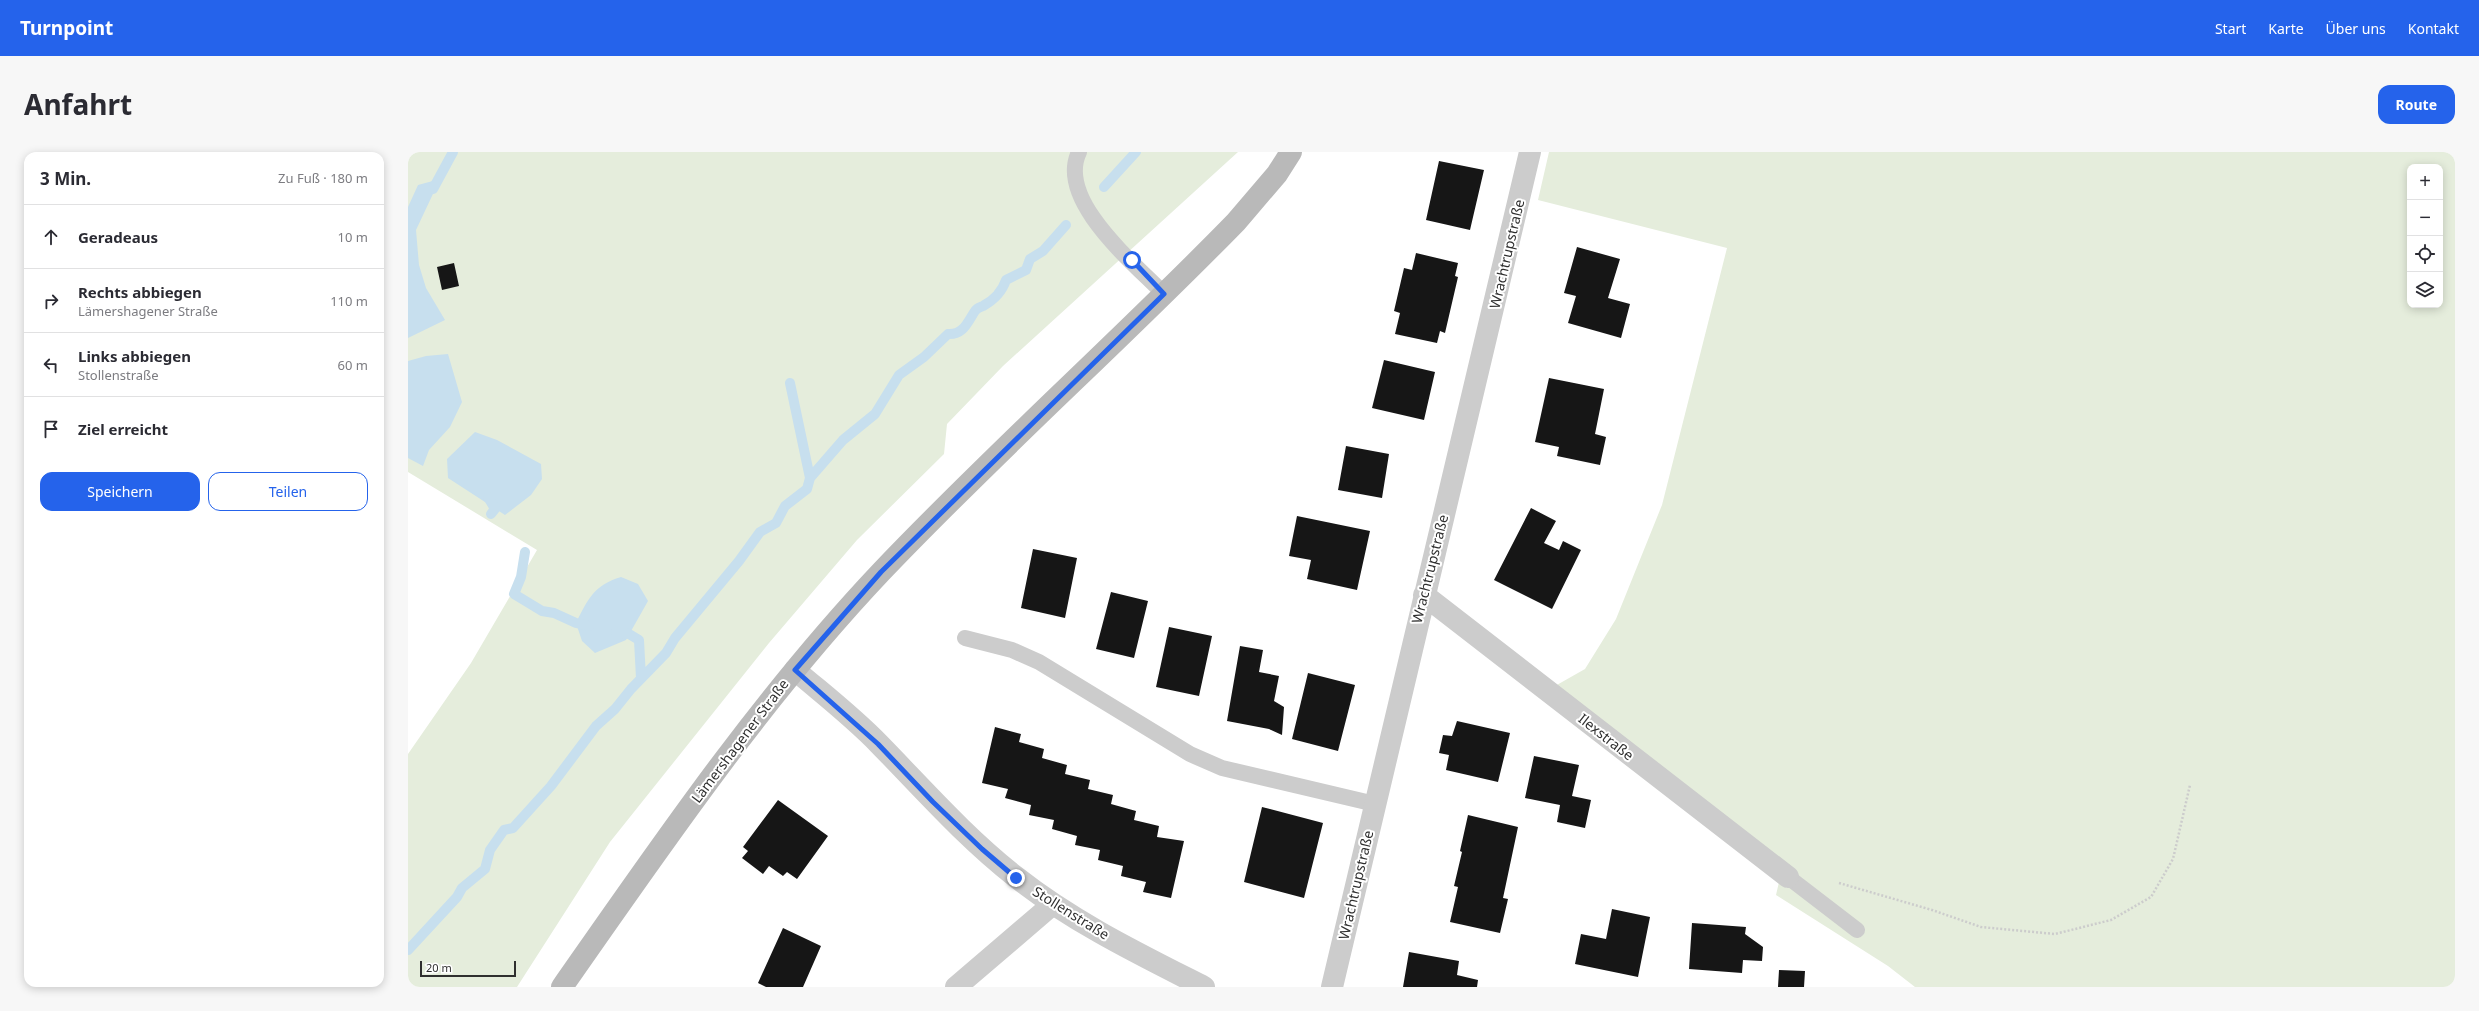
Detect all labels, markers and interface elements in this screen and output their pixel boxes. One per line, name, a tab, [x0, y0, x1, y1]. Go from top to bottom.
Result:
text: Turnpoint	[20, 15, 113, 41]
text: Start	[2215, 19, 2246, 38]
text: Karte	[2268, 19, 2304, 38]
text: Über uns	[2326, 19, 2386, 38]
text: Kontakt	[2408, 19, 2459, 38]
text: Anfahrt	[24, 85, 132, 123]
button: Route	[2378, 85, 2455, 124]
map controls	[2407, 164, 2443, 308]
button: +	[2407, 164, 2443, 200]
text: 3 Min.	[40, 167, 91, 190]
text: Zu Fuß · 180 m	[278, 169, 368, 187]
street label: Wrachtrupstraße	[1485, 197, 1528, 310]
button: −	[2407, 200, 2443, 236]
icon: ahead	[40, 226, 62, 248]
text: Geradeaus	[78, 227, 158, 247]
text: 10 m	[338, 228, 368, 246]
button: locate	[2407, 236, 2443, 272]
route start	[1123, 251, 1141, 269]
button: layers	[2407, 272, 2443, 308]
text: Rechts abbiegen	[78, 282, 202, 302]
icon: right	[40, 290, 62, 312]
text: 110 m	[330, 292, 368, 310]
text: Lämershagener Straße	[78, 302, 218, 320]
text: Links abbiegen	[78, 346, 191, 366]
icon: left	[40, 354, 62, 376]
text: 60 m	[338, 356, 368, 374]
text: Stollenstraße	[78, 366, 159, 384]
icon: arrive	[40, 418, 62, 440]
text: Ziel erreicht	[78, 419, 168, 439]
button: Speichern	[40, 472, 200, 511]
button: Teilen	[208, 472, 368, 511]
street label: Wrachtrupstraße	[1407, 512, 1452, 625]
street label: Lämershagener Straße	[687, 675, 793, 807]
street label: Ilexstraße	[1575, 709, 1638, 764]
street label: Wrachtrupstraße	[1334, 828, 1377, 941]
route end	[1007, 869, 1025, 887]
street label: Stollenstraße	[1029, 882, 1113, 944]
scale bar	[420, 959, 516, 978]
text: 20 m	[426, 960, 452, 975]

